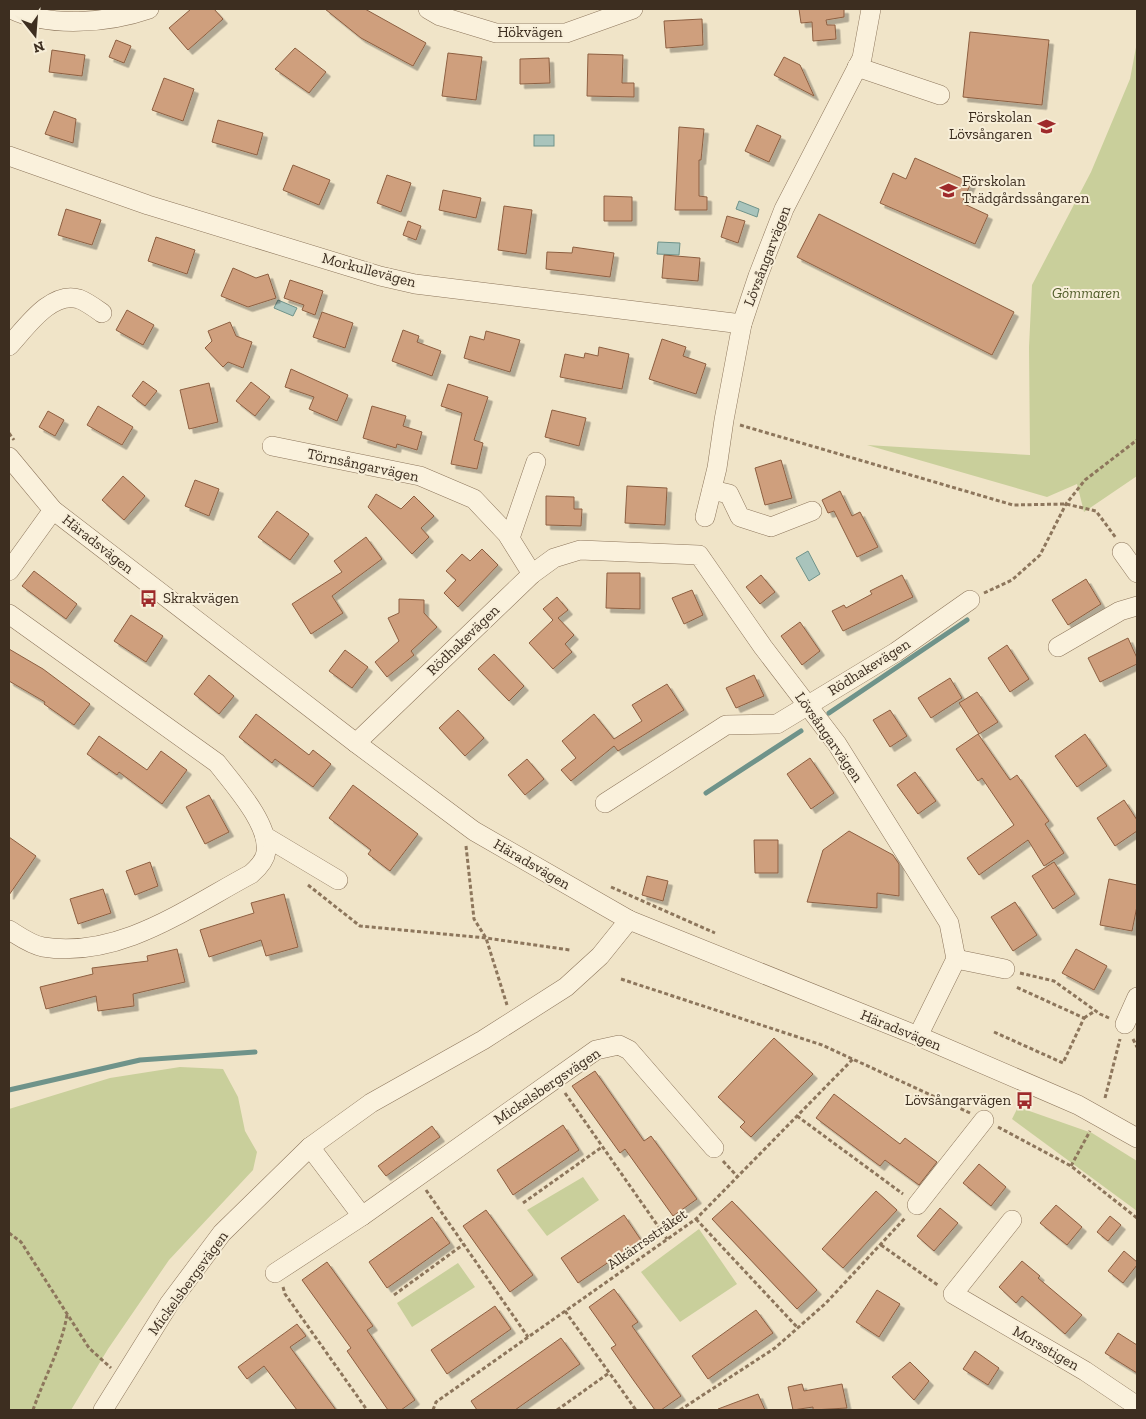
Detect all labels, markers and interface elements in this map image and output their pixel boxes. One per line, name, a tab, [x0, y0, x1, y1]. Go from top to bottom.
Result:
north arrow	[10, 10, 60, 60]
street label: Hökvägen	[497, 23, 563, 41]
text: N	[31, 37, 46, 57]
place label: Förskolan Lövsångaren	[949, 108, 1032, 143]
school or university icon: Förskolan Lövsångaren	[1036, 116, 1056, 136]
place label: Förskolan Trädgårdssångaren	[962, 172, 1090, 207]
school or university icon: Förskolan Trädgårdssångaren	[938, 180, 958, 200]
street label: Lövsångarvägen	[740, 203, 795, 309]
street label: Morkullevägen	[320, 249, 418, 291]
park label: Gömmaren	[1052, 284, 1120, 302]
street label: Törnsångarvägen	[305, 444, 421, 486]
street label: Häradsvägen	[59, 511, 138, 578]
bus stop icon: Skrakvägen	[139, 588, 159, 608]
place label: Skrakvägen	[163, 589, 239, 607]
street label: Rödhakevägen	[423, 601, 503, 679]
street label: Rödhakevägen	[824, 634, 914, 699]
street label: Lövsångarvägen	[791, 688, 867, 786]
street label: Häradsvägen	[490, 835, 574, 893]
street label: Häradsvägen	[858, 1006, 944, 1055]
street label: Mickelsbergsvägen	[490, 1044, 604, 1128]
bus stop icon: Lövsångarvägen	[1015, 1090, 1035, 1110]
place label: Lövsångarvägen	[905, 1091, 1011, 1109]
street label: Alkärrsstråket	[603, 1204, 691, 1273]
street label: Mickelsbergsvägen	[144, 1227, 232, 1339]
street label: Morsstigen	[1010, 1322, 1083, 1374]

